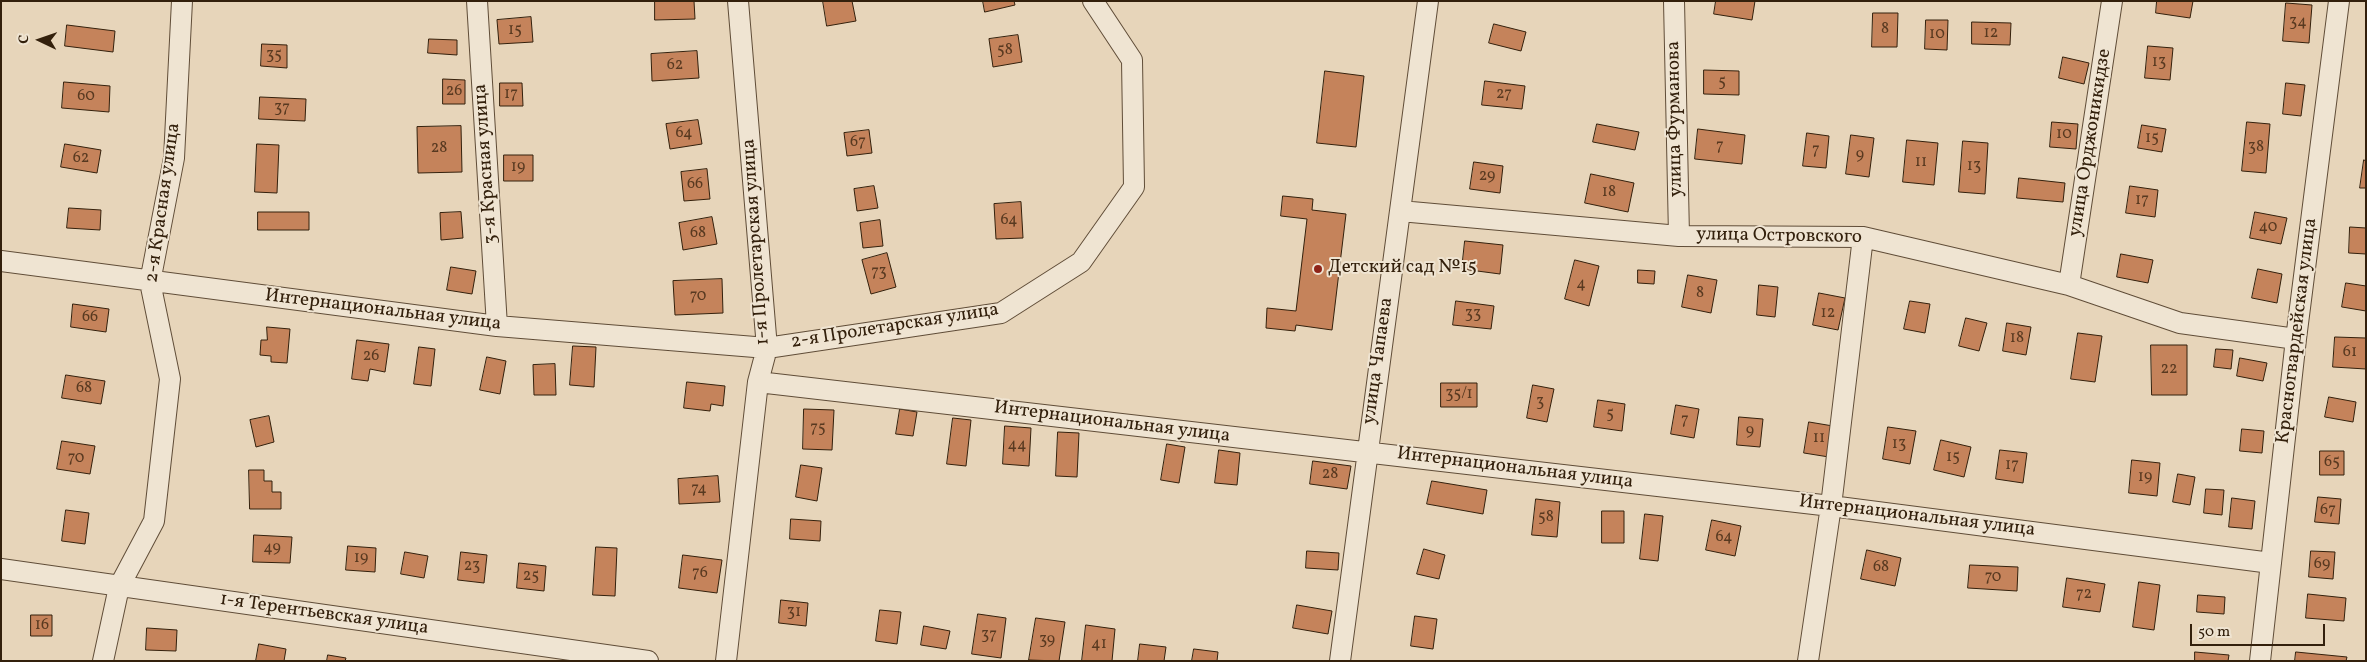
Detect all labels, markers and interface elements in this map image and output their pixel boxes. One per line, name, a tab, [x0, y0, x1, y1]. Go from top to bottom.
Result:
house number: 34	[2289, 13, 2307, 33]
north arrow	[15, 15, 65, 65]
house number: 8	[1881, 20, 1889, 40]
house number: 15	[508, 21, 522, 41]
house number: 12	[1984, 24, 1998, 44]
house number: 10	[1929, 25, 1945, 45]
text: С	[15, 34, 34, 44]
house number: 58	[997, 41, 1013, 61]
street label: улица Фурманова	[1663, 41, 1689, 197]
house number: 35	[266, 46, 282, 66]
street label: улица Орджоникидзе	[2065, 47, 2117, 239]
house number: 13	[2152, 53, 2166, 73]
house number: 62	[667, 56, 683, 76]
house number: 5	[1718, 73, 1726, 93]
house number: 26	[446, 82, 462, 102]
street label: 3-я Красная улица	[470, 83, 504, 245]
house number: 17	[504, 85, 518, 105]
house number: 27	[1496, 85, 1512, 105]
house number: 60	[77, 87, 95, 107]
house number: 37	[274, 99, 290, 119]
street label: 2-я Красная улица	[141, 122, 187, 284]
house number: 64	[675, 124, 693, 144]
house number: 10	[2056, 125, 2072, 145]
house number: 15	[2145, 129, 2159, 149]
house number: 67	[850, 133, 866, 153]
house number: 7	[1716, 137, 1724, 157]
street label: 1-я Пролетарская улица	[738, 138, 776, 346]
house number: 38	[2248, 138, 2264, 158]
house number: 28	[431, 139, 447, 159]
house number: 7	[1812, 141, 1820, 161]
house number: 9	[1856, 146, 1864, 166]
house number: 62	[73, 149, 89, 169]
house number: 11	[1915, 153, 1927, 173]
house number: 13	[1967, 157, 1981, 177]
house number: 19	[511, 158, 525, 178]
house number: 29	[1479, 167, 1495, 187]
house number: 66	[687, 175, 703, 195]
house number: 18	[1602, 183, 1616, 203]
house number: 17	[2135, 191, 2149, 211]
house number: 64	[1000, 211, 1018, 231]
street label: Красногвардейская улица	[2273, 217, 2323, 445]
house number: 40	[2259, 218, 2277, 238]
house number: 68	[690, 224, 706, 244]
street label: улица Островского	[1696, 224, 1862, 250]
place label: Детский сад №15	[1328, 258, 1477, 280]
house number: 73	[871, 263, 887, 283]
marker: Детский сад №15	[1312, 263, 1324, 275]
house number: 4	[1576, 275, 1586, 295]
house number: 8	[1696, 284, 1704, 304]
street label: Интернациональная улица	[264, 285, 502, 337]
house number: 70	[690, 287, 706, 307]
street label: улица Чапаева	[1359, 296, 1399, 426]
street label: 2-я Пролетарская улица	[789, 299, 1001, 355]
house number: 12	[1821, 304, 1835, 324]
house number: 33	[1465, 305, 1481, 325]
house number: 66	[82, 308, 98, 328]
house number: 18	[2010, 329, 2024, 349]
house number: 61	[2343, 343, 2357, 363]
house number: 26	[363, 347, 379, 367]
house number: 22	[2160, 360, 2178, 380]
house number: 68	[76, 379, 92, 399]
house number: 35/1	[1445, 385, 1473, 405]
house number: 3	[1536, 393, 1544, 413]
street label: Интернациональная улица	[993, 397, 1231, 449]
house number: 5	[1606, 405, 1614, 425]
house number: 7	[1681, 411, 1689, 431]
house number: 75	[810, 419, 826, 439]
house number: 9	[1746, 422, 1754, 442]
house number: 11	[1813, 429, 1825, 449]
house number: 13	[1892, 435, 1906, 455]
house number: 44	[1007, 436, 1027, 456]
street label: Интернациональная улица	[1396, 443, 1634, 495]
house number: 15	[1946, 448, 1960, 468]
house number: 70	[68, 449, 84, 469]
house number: 65	[2324, 453, 2340, 473]
house number: 17	[2005, 456, 2019, 476]
house number: 28	[1322, 465, 1338, 485]
house number: 19	[2138, 468, 2152, 488]
house number: 74	[691, 480, 707, 500]
street label: Интернациональная улица	[1798, 491, 2036, 543]
house number: 67	[2320, 501, 2336, 521]
house number: 58	[1538, 508, 1554, 528]
house number: 64	[1715, 528, 1733, 548]
house number: 49	[263, 539, 281, 559]
house number: 19	[354, 549, 368, 569]
house number: 69	[2314, 555, 2330, 575]
house number: 23	[464, 557, 480, 577]
house number: 68	[1873, 558, 1889, 578]
house number: 76	[692, 564, 708, 584]
house number: 25	[523, 567, 539, 587]
house number: 70	[1985, 568, 2001, 588]
house number: 72	[2076, 585, 2092, 605]
street label: 1-я Терентьевская улица	[218, 589, 430, 641]
house number: 31	[787, 603, 801, 623]
scale bar	[2192, 614, 2327, 646]
house number: 16	[35, 616, 49, 636]
text: 50 m	[2198, 622, 2230, 643]
house number: 37	[981, 626, 997, 646]
house number: 39	[1039, 631, 1055, 651]
house number: 41	[1091, 635, 1107, 655]

